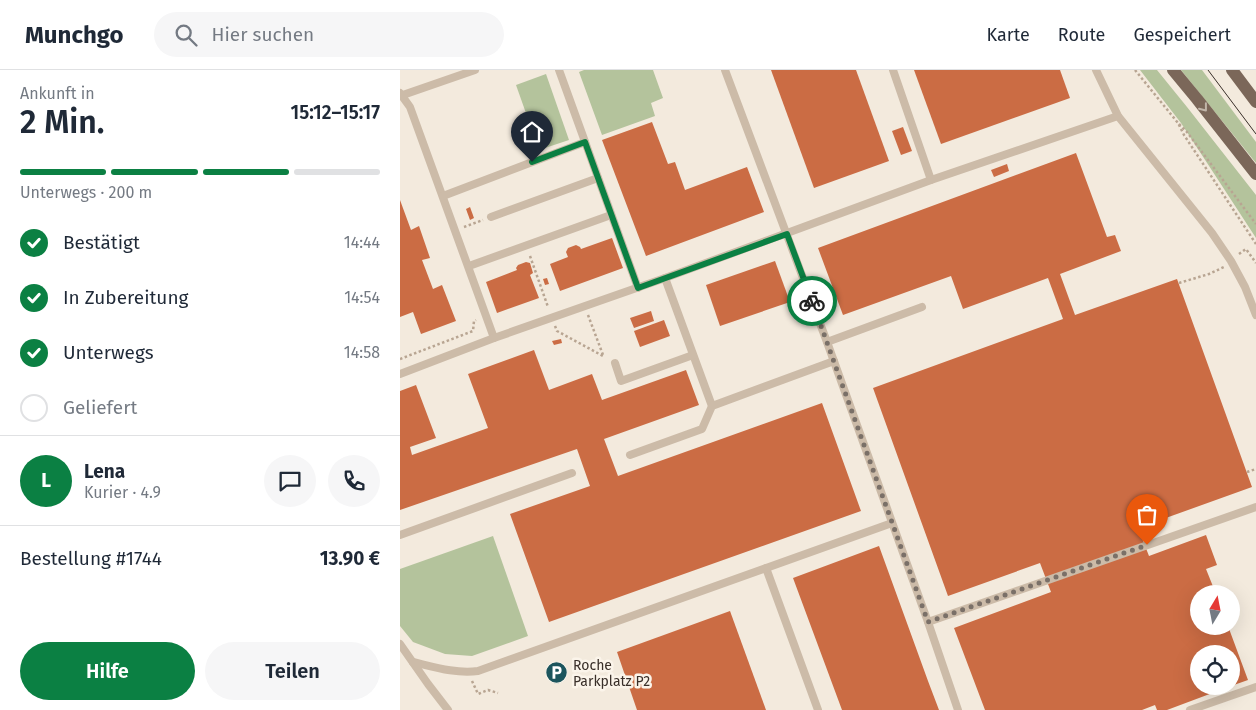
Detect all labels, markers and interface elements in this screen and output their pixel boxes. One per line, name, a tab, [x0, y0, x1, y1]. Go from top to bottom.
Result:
search box	[154, 12, 504, 57]
text: Munchgo	[25, 21, 124, 49]
icon: search	[172, 21, 200, 49]
text: Hier suchen	[212, 23, 314, 46]
text: Karte	[987, 24, 1030, 46]
text: Route	[1058, 24, 1105, 46]
text: Gespeichert	[1133, 24, 1231, 46]
text: Ankunft in	[20, 84, 95, 103]
text: 15:12–15:17	[290, 101, 380, 124]
one-way arrow	[1198, 102, 1207, 111]
text: 2 Min.	[20, 103, 105, 141]
pin	[511, 111, 553, 162]
icon: home	[518, 118, 546, 146]
text: Unterwegs · 200 m	[20, 183, 152, 202]
icon: check	[20, 229, 48, 257]
text: Bestätigt	[63, 231, 140, 254]
text: 14:44	[344, 233, 380, 252]
courier	[787, 276, 837, 326]
icon: check	[20, 284, 48, 312]
text: In Zubereitung	[63, 286, 188, 309]
icon: bike	[798, 287, 826, 315]
text: 14:54	[344, 288, 380, 307]
icon: check	[20, 339, 48, 367]
text: Unterwegs	[63, 341, 154, 364]
text: 14:58	[344, 343, 380, 362]
text: Geliefert	[63, 396, 137, 419]
button: chat	[264, 455, 316, 507]
button: phone	[328, 455, 380, 507]
text: Lena	[84, 460, 125, 483]
text: L	[41, 469, 51, 492]
text: Kurier · 4.9	[84, 483, 161, 502]
pin	[1126, 494, 1168, 545]
icon: bag	[1133, 501, 1161, 529]
text: Bestellung #1744	[20, 547, 162, 570]
text: 13.90 €	[320, 547, 380, 570]
north arrow	[1190, 585, 1240, 635]
map controls	[1190, 585, 1240, 695]
button: Hilfe	[20, 642, 195, 700]
button: Teilen	[205, 642, 380, 700]
button: locate	[1190, 645, 1240, 695]
place label: Roche Parkplatz P2	[573, 657, 650, 690]
parking icon: Roche Parkplatz P2	[545, 661, 569, 685]

